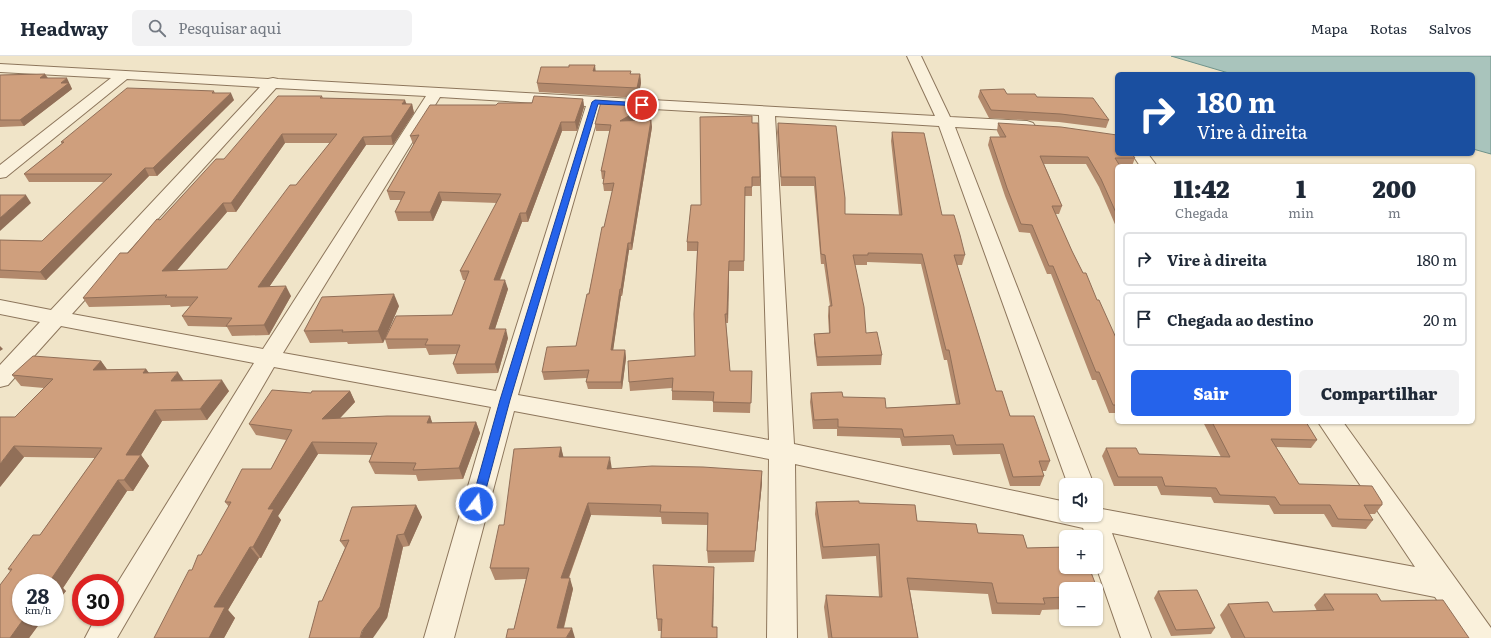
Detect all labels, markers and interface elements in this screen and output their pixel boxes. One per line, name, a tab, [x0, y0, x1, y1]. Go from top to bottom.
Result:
search box	[132, 10, 412, 46]
text: Headway	[20, 14, 108, 42]
text: Pesquisar aqui	[178, 16, 281, 39]
icon: search	[146, 17, 168, 39]
text: Mapa	[1310, 18, 1348, 38]
text: Rotas	[1370, 18, 1407, 38]
text: Salvos	[1429, 18, 1471, 38]
text: 180 m	[1197, 80, 1276, 122]
pin	[625, 88, 659, 122]
icon: right	[1131, 88, 1183, 140]
icon: arrive	[631, 94, 653, 116]
text: Vire à direita	[1197, 118, 1308, 145]
text: 11:42	[1174, 170, 1230, 205]
text: 1	[1296, 170, 1306, 205]
text: 200	[1372, 170, 1416, 205]
text: Chegada	[1175, 203, 1228, 222]
text: min	[1288, 203, 1314, 222]
text: m	[1388, 203, 1401, 222]
icon: right	[1133, 248, 1155, 270]
text: Vire à direita	[1167, 248, 1267, 271]
text: 180 m	[1416, 248, 1457, 271]
icon: arrive	[1133, 308, 1155, 330]
text: Chegada ao destino	[1167, 308, 1314, 331]
text: 20 m	[1423, 308, 1457, 331]
button: Sair	[1131, 370, 1291, 416]
button: Compartilhar	[1299, 370, 1459, 416]
map controls	[1059, 478, 1103, 626]
button: sound	[1059, 478, 1103, 522]
position arrow	[455, 483, 497, 525]
button: +	[1059, 530, 1103, 574]
speed limit sign: 30	[72, 574, 124, 626]
text: 28	[27, 580, 49, 610]
button: −	[1059, 582, 1103, 626]
text: km/h	[25, 602, 51, 617]

